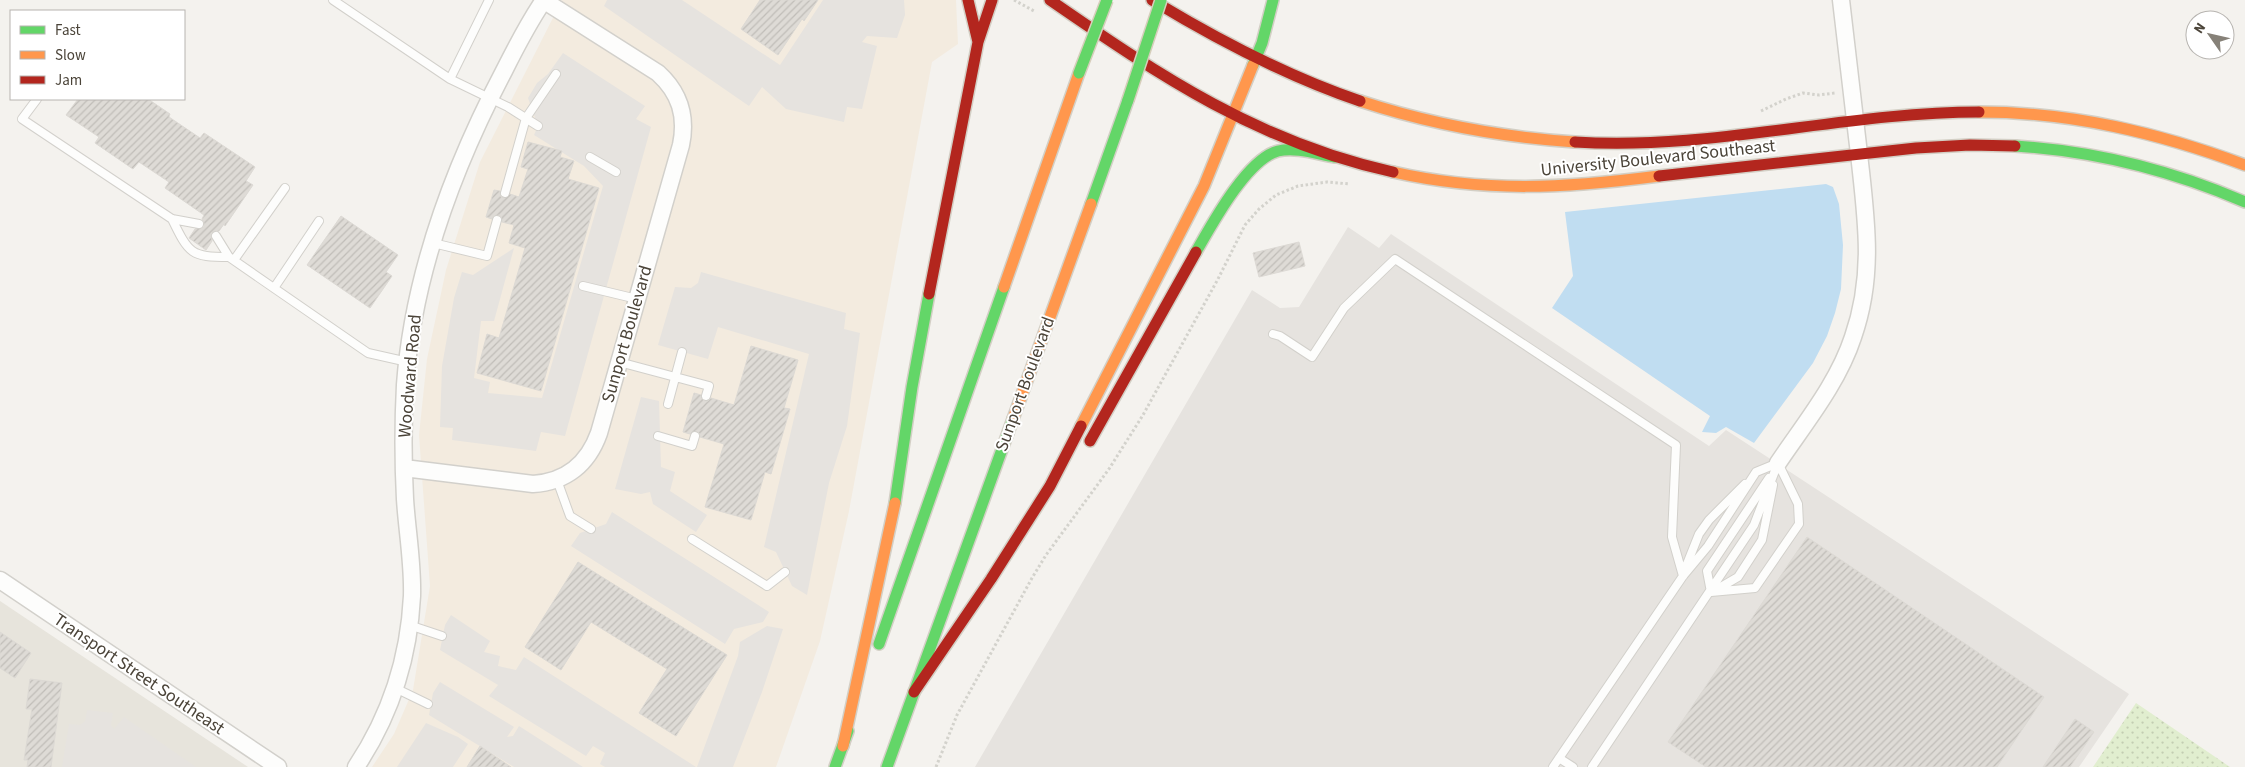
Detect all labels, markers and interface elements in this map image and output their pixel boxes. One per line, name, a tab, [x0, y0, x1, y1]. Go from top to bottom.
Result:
legend	[10, 10, 185, 100]
north arrow	[2185, 10, 2235, 60]
text: N	[2189, 19, 2211, 38]
text: Fast	[55, 20, 81, 41]
text: Slow	[55, 45, 86, 66]
text: Jam	[55, 70, 82, 91]
street label: University Boulevard Southeast	[1539, 133, 1777, 183]
street label: Sunport Boulevard	[595, 262, 659, 406]
street label: Woodward Road	[392, 313, 428, 439]
street label: Sunport Boulevard	[989, 313, 1061, 455]
street label: Transport Street Southeast	[48, 607, 230, 741]

